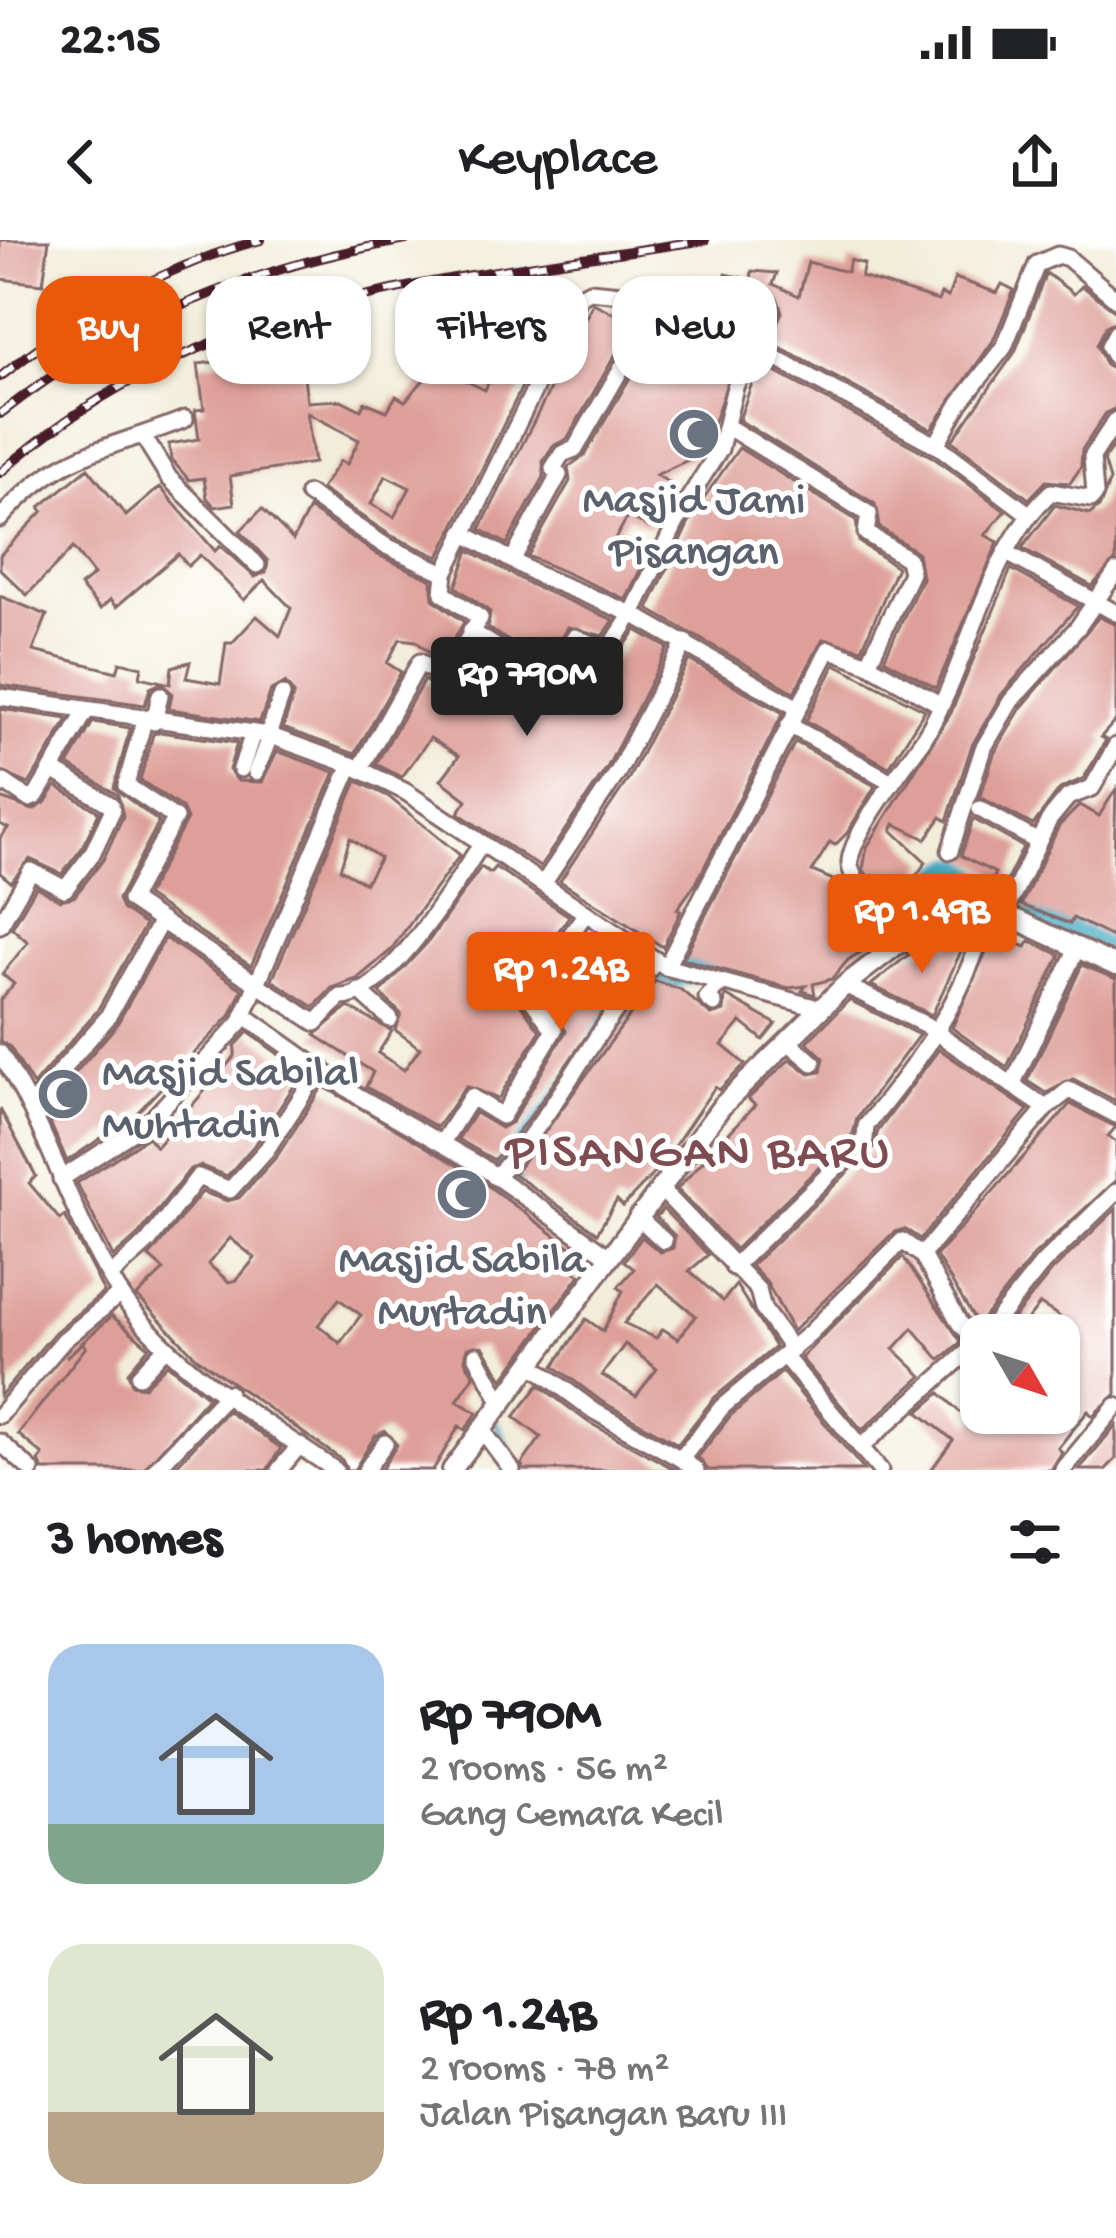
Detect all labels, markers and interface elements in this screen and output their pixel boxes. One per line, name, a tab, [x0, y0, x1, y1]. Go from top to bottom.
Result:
text: 22:15	[60, 16, 160, 69]
icon: back	[48, 129, 114, 195]
icon: share	[1002, 129, 1068, 195]
text: Keyplace	[459, 130, 657, 194]
chip: Buy	[36, 276, 182, 384]
chip: Rent	[206, 276, 371, 384]
chip: Filters	[395, 276, 588, 384]
chip: New	[612, 276, 777, 384]
mosque icon: Masjid Jami Pisangan	[666, 406, 722, 462]
place label: Masjid Jami Pisangan	[582, 476, 806, 581]
pin: Rp 790M	[416, 637, 638, 739]
text: Rp 790M	[458, 653, 596, 699]
pin: Rp 1.49B	[798, 874, 1046, 976]
text: Rp 1.49B	[855, 890, 989, 936]
pin: Rp 1.24B	[437, 932, 685, 1034]
text: Rp 1.24B	[494, 948, 628, 994]
place label: Masjid Sabilal Muhtadin	[102, 1049, 359, 1154]
mosque icon: Masjid Sabilal Muhtadin	[35, 1066, 91, 1122]
district label: PISANGAN BARU	[504, 1126, 892, 1186]
mosque icon: Masjid Sabila Murtadin	[434, 1166, 490, 1222]
place label: Masjid Sabila Murtadin	[339, 1236, 587, 1341]
north arrow	[960, 1314, 1080, 1434]
map controls	[960, 1314, 1080, 1434]
icon: filters	[1002, 1509, 1068, 1575]
text: 3 homes	[48, 1512, 222, 1572]
text: Rp 790M	[420, 1688, 600, 1748]
icon: home	[144, 1692, 288, 1836]
text: 2 rooms · 56 m²	[420, 1748, 668, 1794]
text: Gang Cemara Kecil	[420, 1794, 723, 1840]
text: Rp 1.24B	[420, 1988, 596, 2048]
icon: home	[144, 1992, 288, 2136]
text: 2 rooms · 78 m²	[420, 2048, 669, 2094]
text: Jalan Pisangan Baru III	[420, 2094, 787, 2140]

